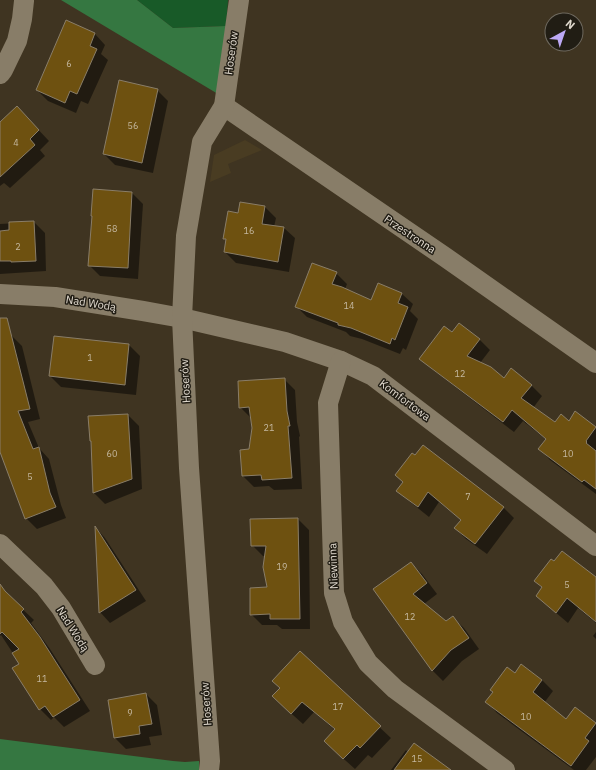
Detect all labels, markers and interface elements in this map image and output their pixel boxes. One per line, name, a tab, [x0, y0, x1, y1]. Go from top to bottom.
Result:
north arrow	[544, 12, 584, 52]
text: N	[563, 16, 578, 32]
street label: Hoserów	[221, 30, 241, 76]
house number: 6	[66, 58, 72, 69]
house number: 56	[128, 120, 138, 131]
house number: 4	[13, 137, 19, 148]
street label: Przestronna	[382, 212, 439, 256]
house number: 58	[107, 223, 117, 234]
house number: 16	[244, 225, 254, 236]
house number: 2	[15, 241, 21, 252]
street label: Nad Wodą	[65, 292, 117, 314]
house number: 14	[344, 300, 354, 311]
house number: 1	[87, 352, 93, 363]
street label: Hoserów	[177, 358, 193, 403]
house number: 12	[455, 368, 465, 379]
street label: Komfortowa	[377, 376, 433, 424]
house number: 21	[264, 422, 274, 433]
house number: 60	[107, 448, 117, 459]
house number: 10	[563, 448, 573, 459]
house number: 5	[27, 471, 33, 482]
house number: 7	[465, 491, 471, 502]
street label: Niewinna	[325, 543, 341, 589]
house number: 19	[277, 561, 287, 572]
house number: 5	[564, 579, 570, 590]
street label: Nad Wodą	[54, 604, 92, 654]
house number: 12	[405, 611, 415, 622]
house number: 11	[37, 673, 47, 684]
street label: Hoserów	[197, 681, 215, 726]
house number: 17	[333, 701, 343, 712]
house number: 9	[127, 707, 133, 718]
house number: 10	[521, 711, 531, 722]
house number: 15	[412, 753, 422, 764]

